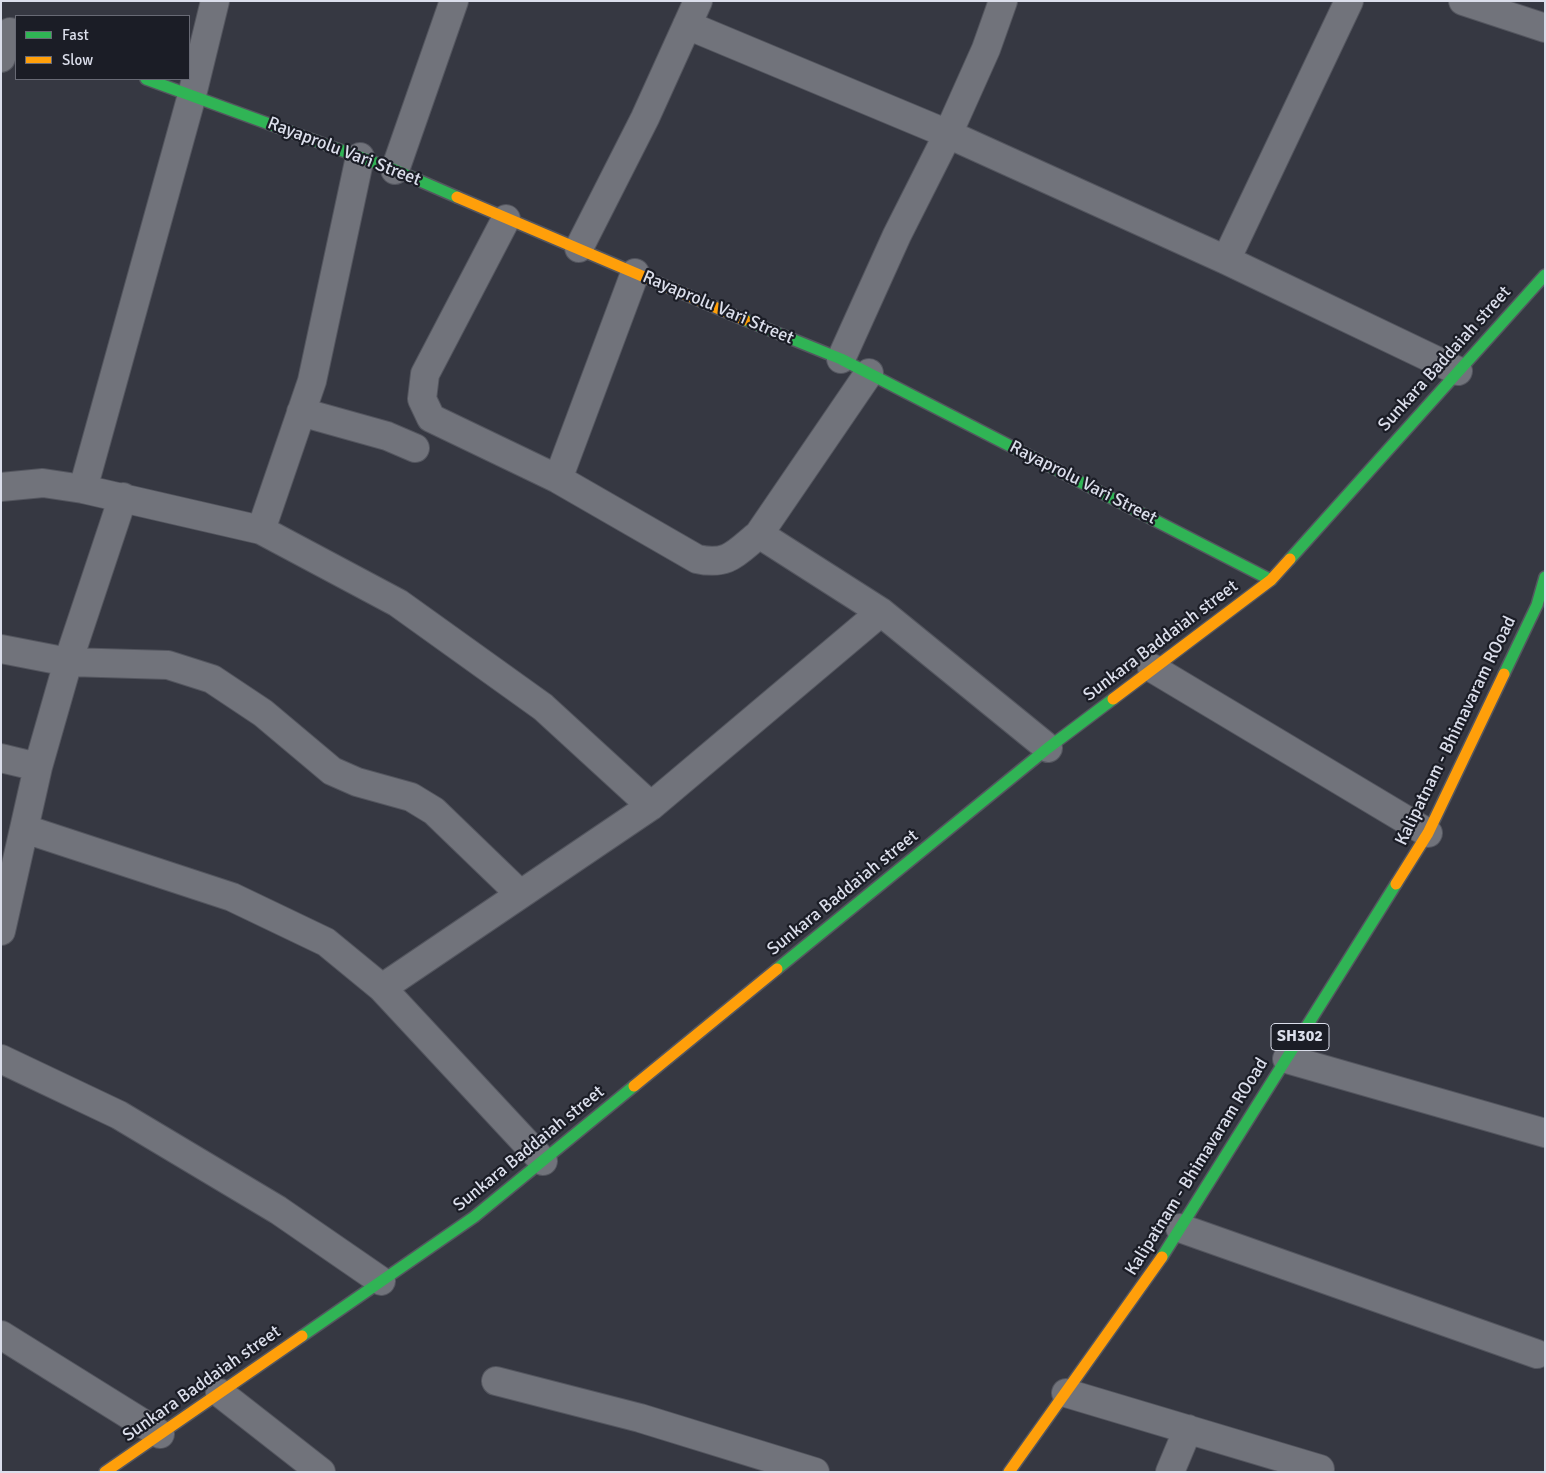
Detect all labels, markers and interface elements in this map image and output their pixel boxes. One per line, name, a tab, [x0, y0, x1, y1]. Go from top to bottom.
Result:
legend	[15, 15, 190, 80]
text: Fast	[62, 26, 89, 44]
text: Slow	[62, 51, 93, 69]
street label: Rayaprolu Vari Street	[264, 113, 424, 191]
street label: Rayaprolu Vari Street	[639, 266, 797, 350]
street label: Sunkara Baddaiah street	[1374, 282, 1516, 436]
street label: Rayaprolu Vari Street	[1006, 437, 1160, 529]
street label: Sunkara Baddaiah street	[1079, 576, 1243, 706]
street label: Kalipatnam - Bhimavaram ROoad	[1391, 613, 1521, 849]
street label: Sunkara Baddaiah street	[763, 825, 923, 961]
road number: SH302	[1271, 1024, 1329, 1050]
street label: Kalipatnam - Bhimavaram ROoad	[1121, 1054, 1273, 1280]
street label: Sunkara Baddaiah street	[449, 1081, 609, 1217]
street label: Sunkara Baddaiah street	[119, 1321, 285, 1447]

